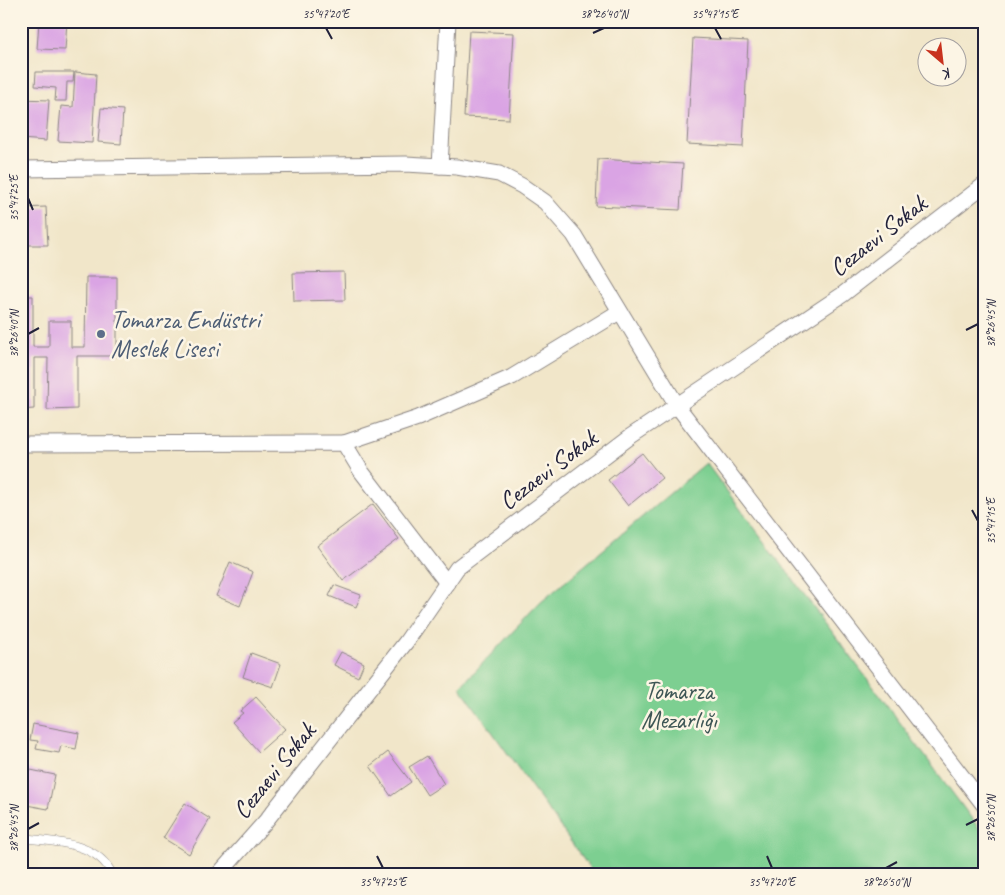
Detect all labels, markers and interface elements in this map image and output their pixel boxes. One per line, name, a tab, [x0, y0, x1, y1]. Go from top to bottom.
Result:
text: 35°47'20"E	[303, 6, 351, 22]
text: 38°26'40"N	[580, 6, 629, 22]
text: 35°47'15"E	[692, 6, 740, 22]
north arrow	[918, 38, 968, 88]
text: K	[938, 64, 955, 84]
text: 35°47'25"E	[6, 173, 22, 221]
street label: Cezaevi Sokak	[823, 187, 934, 284]
text: 38°26'45"N	[983, 299, 999, 348]
place label: Tomarza Endüstri Meslek Lisesi	[111, 304, 264, 365]
text: 38°26'40"N	[6, 309, 22, 358]
marker: Tomarza Endüstri Meslek Lisesi	[95, 328, 107, 340]
street label: Cezaevi Sokak	[493, 422, 605, 517]
text: 35°47'15"E	[983, 496, 999, 544]
park label: Tomarza Mezarlığı	[641, 675, 718, 736]
street label: Cezaevi Sokak	[226, 715, 324, 826]
text: 38°26'50"N	[983, 794, 999, 843]
text: 38°26'45"N	[6, 804, 22, 853]
text: 35°47'25"E	[360, 874, 408, 890]
text: 35°47'20"E	[749, 874, 797, 890]
text: 38°26'50"N	[862, 874, 911, 890]

